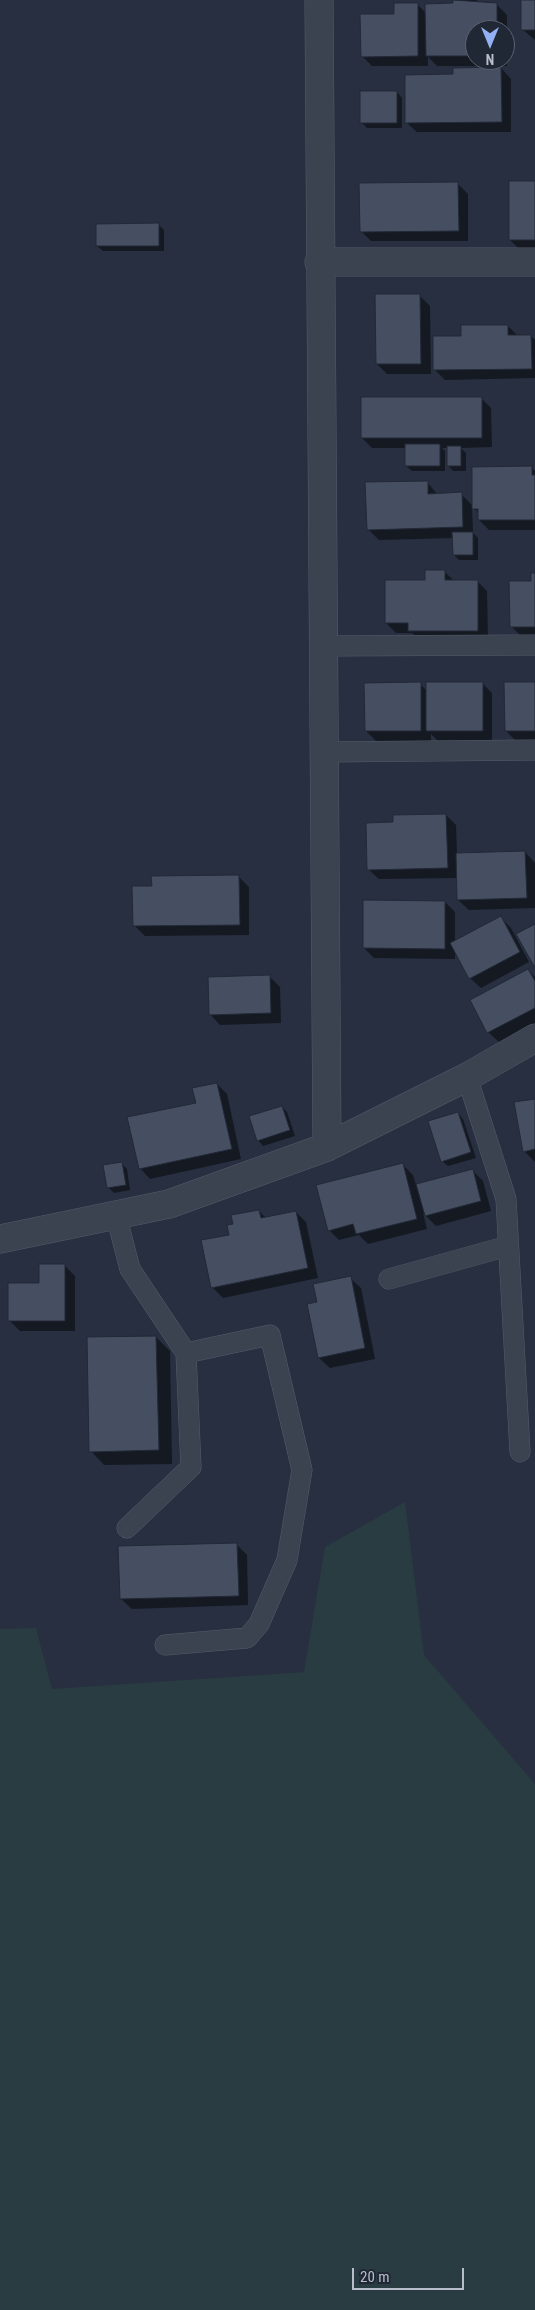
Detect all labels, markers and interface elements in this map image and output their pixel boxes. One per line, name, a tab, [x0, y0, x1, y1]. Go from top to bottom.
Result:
north arrow	[465, 20, 515, 70]
text: N	[486, 51, 494, 67]
scale bar	[355, 2258, 468, 2290]
text: 20 m	[360, 2268, 390, 2286]

